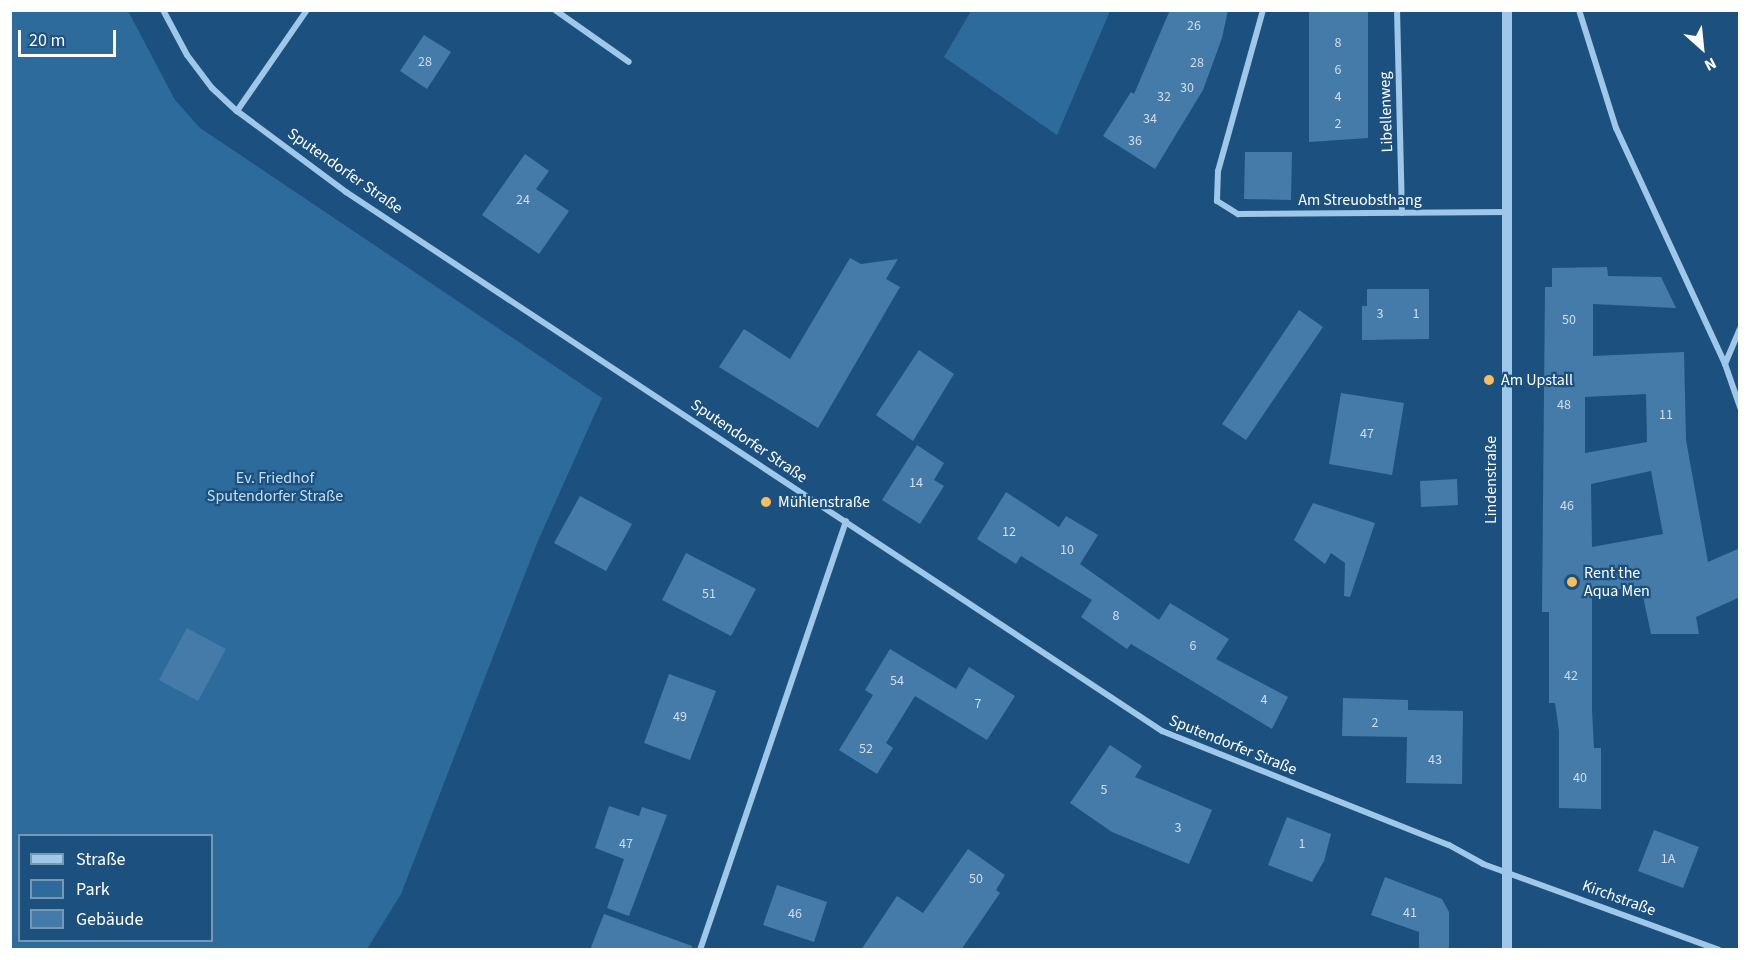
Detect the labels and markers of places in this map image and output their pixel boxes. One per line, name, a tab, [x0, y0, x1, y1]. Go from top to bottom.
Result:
place label: Am Upstall	[1501, 370, 1573, 390]
marker: Am Upstall	[1482, 373, 1496, 387]
place label: Mühlenstraße	[778, 492, 870, 512]
marker: Mühlenstraße	[759, 495, 773, 509]
place label: Rent the Aqua Men	[1584, 563, 1650, 601]
marker: Rent the Aqua Men	[1565, 575, 1579, 589]

